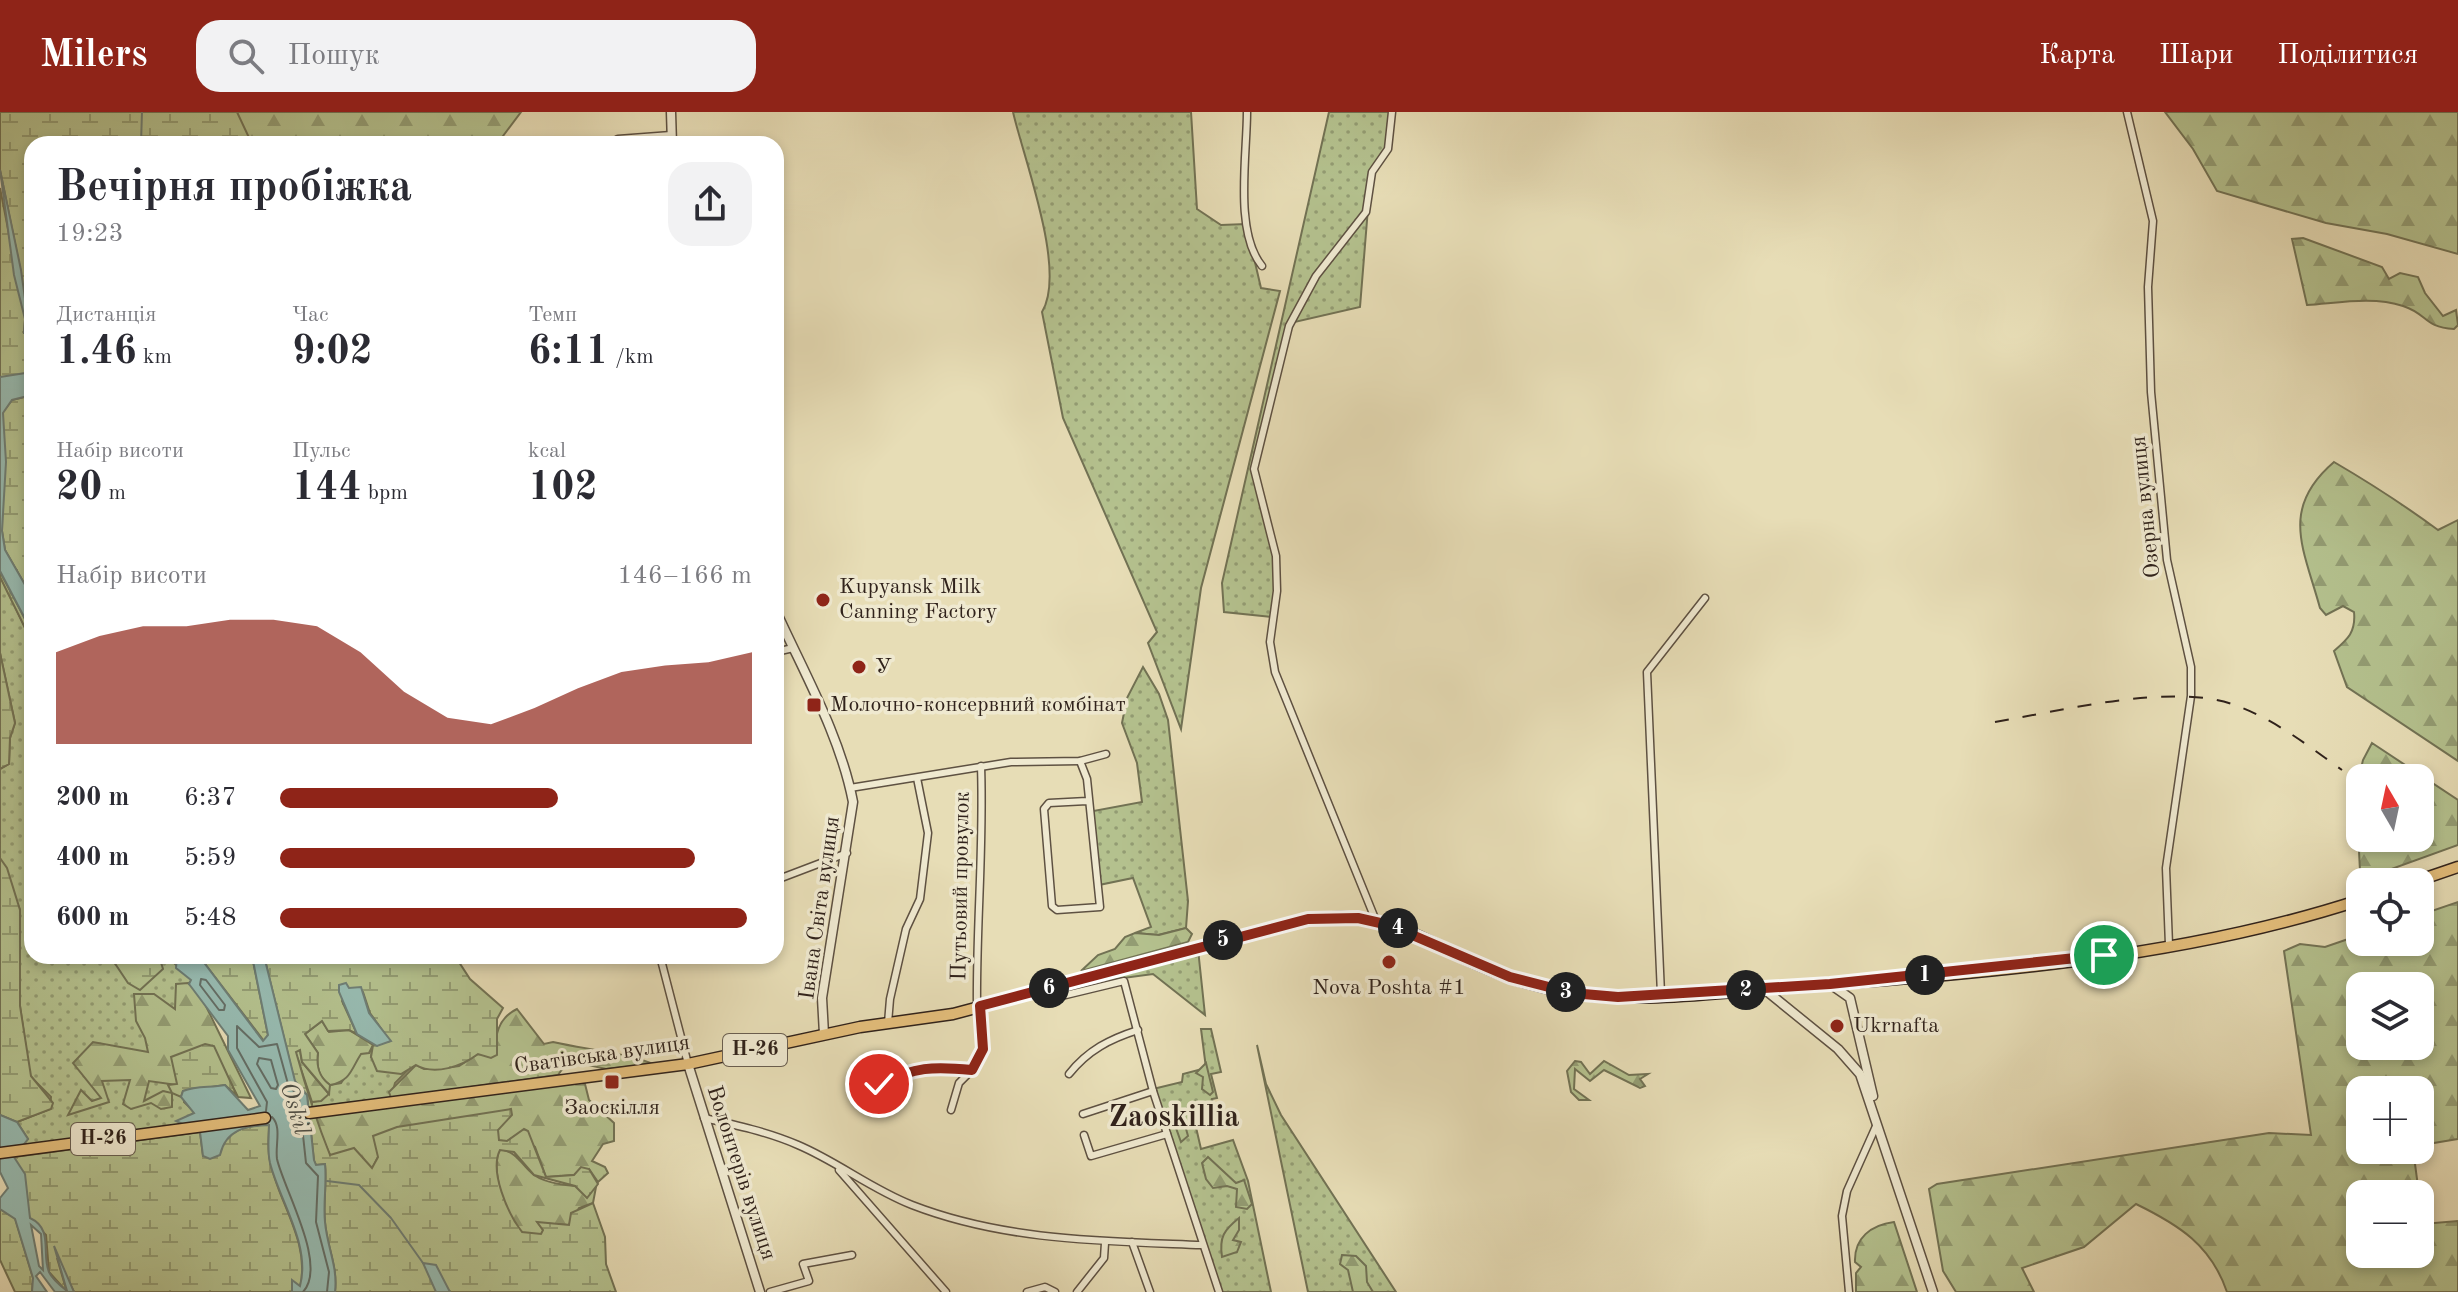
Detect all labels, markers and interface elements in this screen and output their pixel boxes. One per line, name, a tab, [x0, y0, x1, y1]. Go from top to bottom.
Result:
search box	[196, 20, 756, 92]
icon: search	[224, 34, 268, 78]
text: Milers	[40, 37, 148, 75]
text: Пошук	[288, 41, 380, 71]
text: Карта	[2039, 42, 2115, 70]
text: Шари	[2159, 42, 2233, 70]
text: Поділитися	[2277, 42, 2418, 70]
button: share	[668, 162, 752, 246]
text: Вечірня пробіжка	[56, 166, 412, 210]
text: 19:23	[56, 221, 124, 247]
text: Дистанція	[56, 304, 156, 326]
text: Час	[292, 304, 329, 326]
text: Темп	[528, 304, 577, 326]
text: 1.46	[56, 333, 137, 373]
text: 9:02	[292, 333, 373, 373]
text: 6:11	[528, 333, 609, 373]
text: km	[137, 346, 172, 368]
text: /km	[609, 346, 654, 368]
street label: Озерна вулиця	[2128, 435, 2164, 579]
text: Набір висоти	[56, 440, 184, 462]
text: Пульс	[292, 440, 351, 462]
text: kcal	[528, 440, 566, 462]
text: 20	[56, 469, 102, 509]
text: 144	[292, 469, 362, 509]
text: 102	[528, 469, 598, 509]
text: m	[102, 482, 126, 504]
text: bpm	[362, 482, 408, 504]
text: Набір висоти	[56, 563, 207, 589]
text: 146–166 m	[617, 563, 752, 589]
place label: Kupyansk Milk Сanning Factory	[839, 576, 998, 623]
marker: Kupyansk Milk Сanning Factory	[814, 591, 832, 609]
place label: У	[875, 656, 892, 678]
marker: У	[850, 658, 868, 676]
place label: Молочно-консервний комбінат	[830, 694, 1126, 716]
marker: Молочно-консервний комбінат	[805, 696, 823, 714]
north arrow	[2346, 764, 2434, 852]
map controls	[2346, 764, 2434, 1268]
text: 200 m	[56, 785, 129, 811]
text: 6:37	[184, 785, 237, 811]
street label: Путьовий провулок	[948, 791, 974, 981]
street label: Івана Світа вулиця	[796, 815, 844, 1001]
text: 400 m	[56, 845, 129, 871]
text: 5:59	[184, 845, 237, 871]
button: locate	[2346, 868, 2434, 956]
text: 600 m	[56, 905, 129, 931]
text: 5:48	[184, 905, 237, 931]
pin: 4	[1378, 908, 1418, 948]
text: 4	[1392, 917, 1404, 939]
pin: 5	[1203, 920, 1243, 960]
pin	[2070, 921, 2138, 989]
text: 5	[1217, 929, 1229, 951]
icon: arrive	[2082, 933, 2126, 977]
marker: Nova Poshta #1	[1380, 953, 1398, 971]
pin: 1	[1905, 955, 1945, 995]
text: 1	[1919, 964, 1931, 986]
pin: 6	[1029, 968, 1069, 1008]
pin: 2	[1726, 970, 1766, 1010]
pin: 3	[1546, 972, 1586, 1012]
button: layers	[2346, 972, 2434, 1060]
text: 6	[1043, 977, 1055, 999]
place label: Nova Poshta #1	[1312, 977, 1466, 999]
text: 2	[1740, 979, 1752, 1001]
text: 3	[1560, 981, 1572, 1003]
place label: Ukrnafta	[1853, 1015, 1939, 1037]
marker: Ukrnafta	[1828, 1017, 1846, 1035]
street label: Сватівська вулиця	[513, 1032, 691, 1078]
road number: Н-26	[723, 1034, 787, 1066]
pin	[845, 1050, 913, 1118]
icon: check	[857, 1062, 901, 1106]
marker: Заоскілля	[603, 1073, 621, 1091]
button: +	[2346, 1076, 2434, 1164]
water label: Oskil	[275, 1080, 313, 1138]
street label: Волонтерів вулиця	[702, 1083, 780, 1263]
place label: Заоскілля	[564, 1097, 660, 1119]
district label: Zaoskillia	[1108, 1103, 1240, 1133]
road number: Н-26	[71, 1123, 135, 1155]
button: −	[2346, 1180, 2434, 1268]

